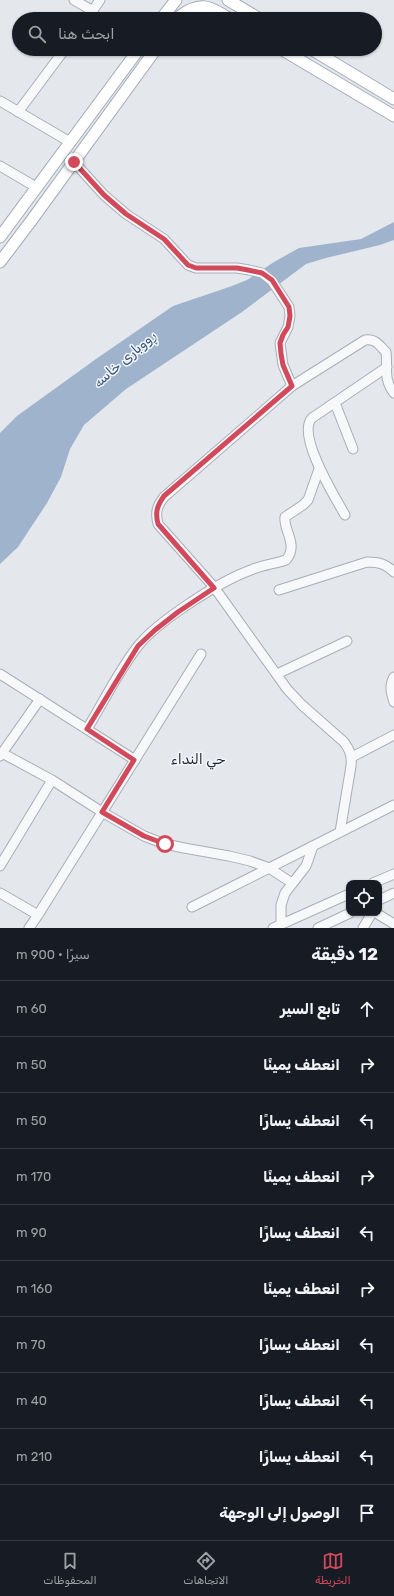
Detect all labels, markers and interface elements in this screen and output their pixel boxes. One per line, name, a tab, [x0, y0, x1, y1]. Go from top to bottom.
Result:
search box	[12, 12, 382, 56]
icon: search	[26, 23, 48, 45]
text: ابحث هنا	[58, 25, 115, 43]
route end	[65, 153, 83, 171]
water label: ڕووباری خاسە	[89, 327, 161, 393]
district label: حي النداء	[171, 751, 226, 770]
route start	[156, 835, 174, 853]
map controls	[346, 880, 382, 916]
button: locate	[346, 880, 382, 916]
text: 12 دقيقة	[311, 944, 378, 964]
text: سيرًا · 900 m	[16, 947, 90, 962]
icon: ahead	[356, 998, 378, 1020]
text: تابع السير	[280, 1000, 340, 1018]
text: 60 m	[16, 1001, 47, 1016]
icon: right	[356, 1054, 378, 1076]
text: انعطف يمينًا	[263, 1056, 340, 1074]
text: 50 m	[16, 1057, 47, 1072]
icon: left	[356, 1110, 378, 1132]
text: انعطف يسارًا	[259, 1112, 340, 1130]
text: 50 m	[16, 1113, 47, 1128]
icon: right	[356, 1166, 378, 1188]
text: انعطف يمينًا	[263, 1168, 340, 1186]
text: 170 m	[16, 1169, 51, 1184]
icon: left	[356, 1222, 378, 1244]
text: انعطف يسارًا	[259, 1224, 340, 1242]
text: 90 m	[16, 1225, 47, 1240]
icon: right	[356, 1278, 378, 1300]
text: انعطف يمينًا	[263, 1280, 340, 1298]
text: 160 m	[16, 1281, 52, 1296]
icon: left	[356, 1334, 378, 1356]
text: انعطف يسارًا	[259, 1336, 340, 1354]
text: 70 m	[16, 1337, 46, 1352]
icon: left	[356, 1390, 378, 1412]
text: انعطف يسارًا	[259, 1392, 340, 1410]
text: 40 m	[16, 1393, 47, 1408]
icon: left	[356, 1446, 378, 1468]
text: انعطف يسارًا	[259, 1448, 340, 1466]
text: 210 m	[16, 1449, 52, 1464]
icon: arrive	[356, 1502, 378, 1524]
text: الوصول إلى الوجهة	[219, 1504, 340, 1522]
tab: المحفوظات	[43, 1550, 97, 1587]
tab: الاتجاهات	[183, 1550, 228, 1587]
tab: الخريطة	[315, 1550, 351, 1587]

